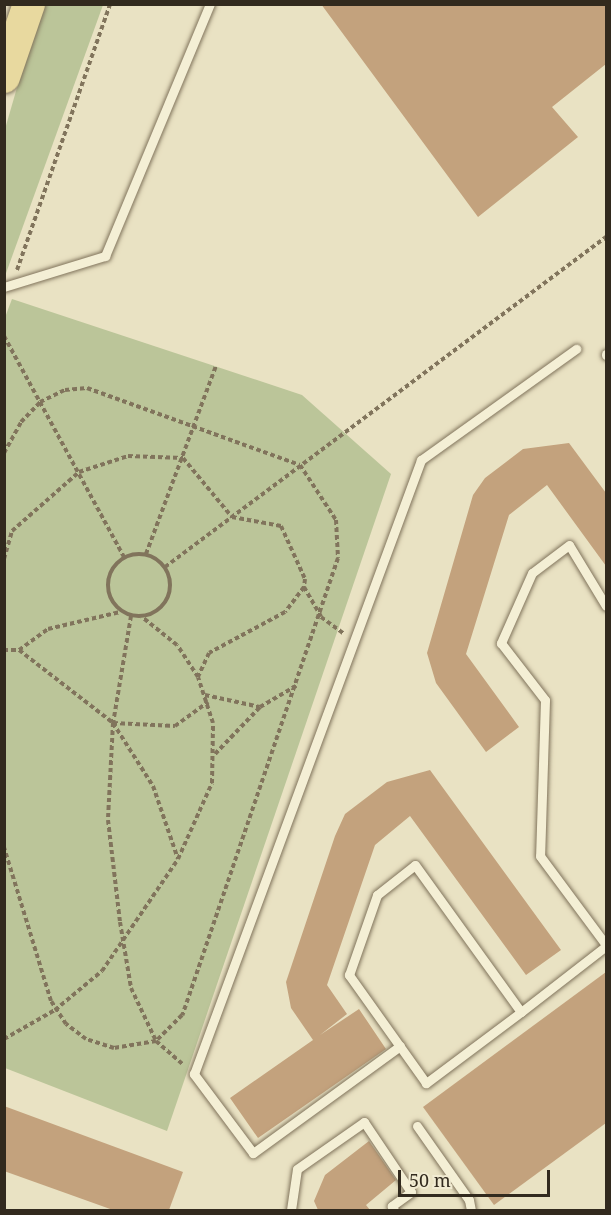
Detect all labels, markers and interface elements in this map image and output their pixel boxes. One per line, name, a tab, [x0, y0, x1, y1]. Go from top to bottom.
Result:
scale bar	[401, 1158, 552, 1196]
text: 50 m	[409, 1168, 451, 1192]

